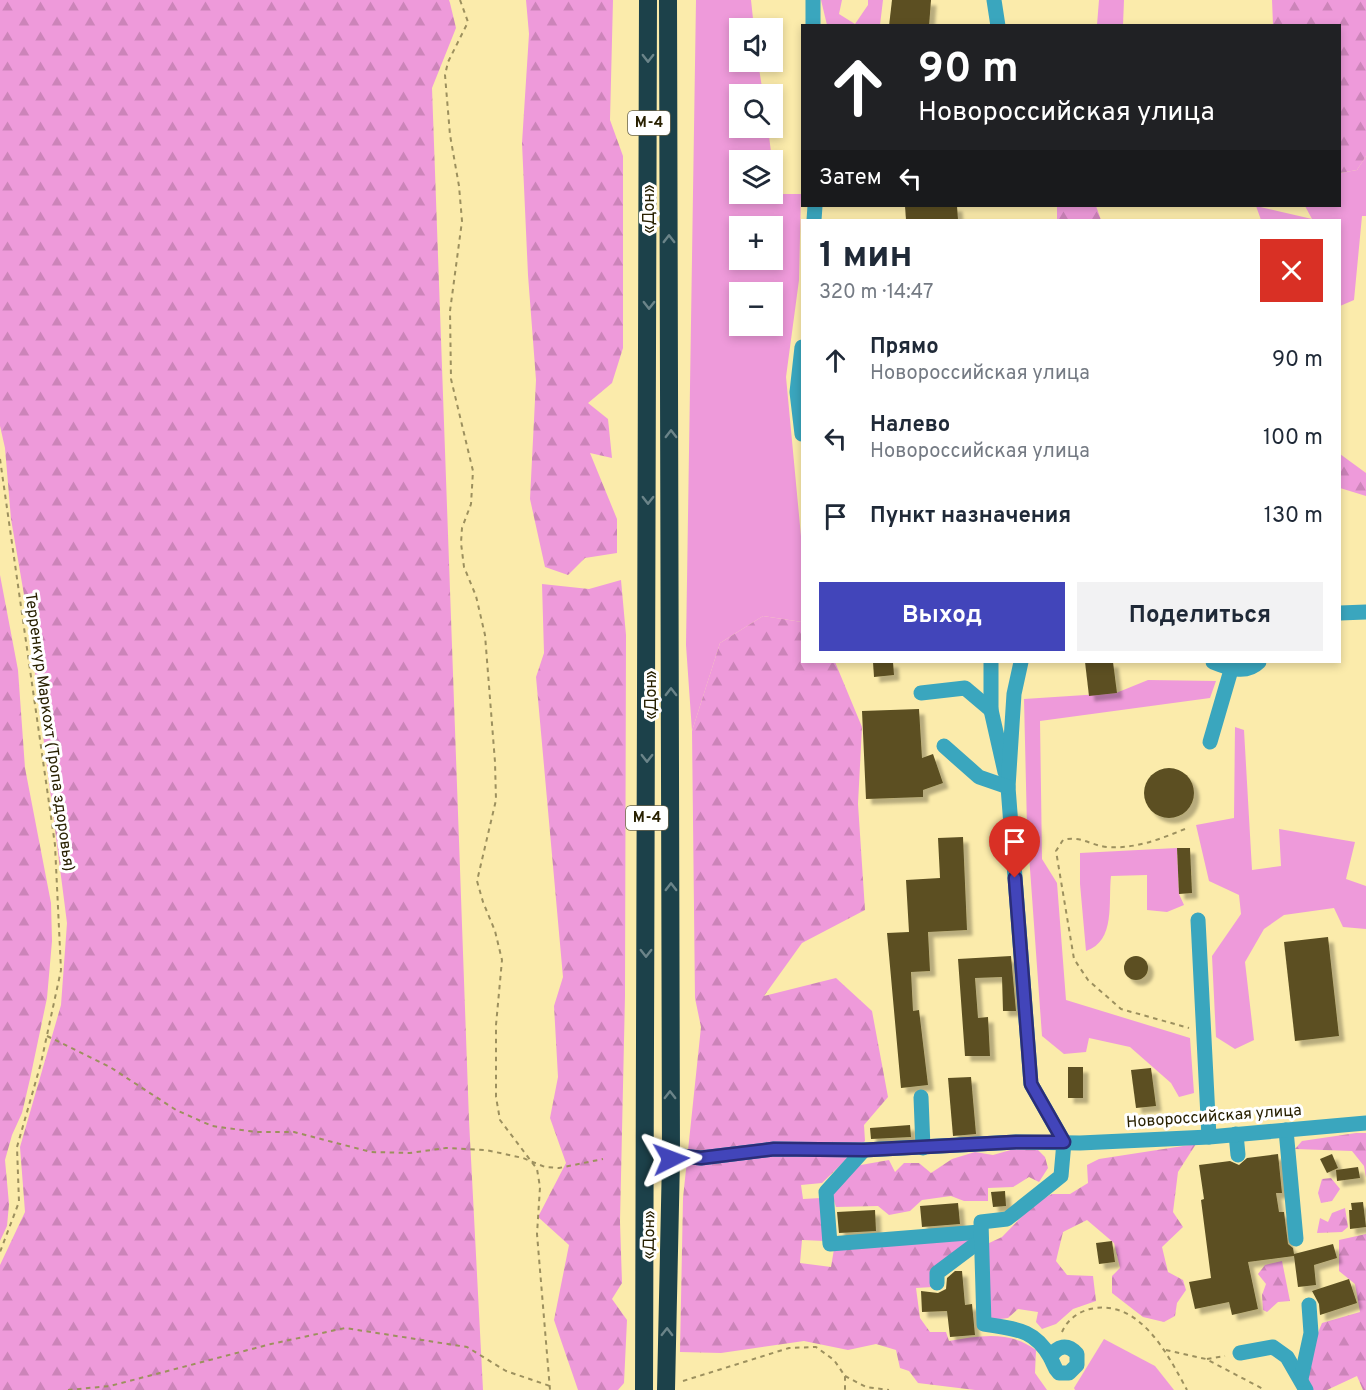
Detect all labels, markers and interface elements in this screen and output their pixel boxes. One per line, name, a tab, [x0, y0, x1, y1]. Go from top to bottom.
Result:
map controls	[729, 18, 783, 336]
button: sound	[729, 18, 783, 72]
text: 90 m	[918, 44, 1019, 97]
icon: ahead	[819, 48, 897, 126]
one-way arrow	[642, 54, 654, 63]
button: search	[729, 84, 783, 138]
text: Новороссийская улица	[918, 96, 1215, 130]
road number: М-4	[628, 111, 670, 135]
button: layers	[729, 150, 783, 204]
icon: left	[894, 162, 927, 195]
text: Затем	[819, 165, 882, 192]
street label: «Дон»	[640, 185, 660, 233]
button: +	[729, 216, 783, 270]
text: 1 мин	[819, 234, 913, 280]
one-way arrow	[663, 235, 676, 244]
button: close	[1260, 239, 1323, 302]
text: 320 m · 14:47	[819, 280, 933, 306]
button: −	[729, 282, 783, 336]
one-way arrow	[643, 301, 655, 310]
text: Прямо	[870, 334, 939, 361]
icon: ahead	[819, 344, 852, 377]
text: 90 m	[1272, 347, 1323, 374]
text: Новороссийская улица	[870, 361, 1090, 387]
text: Налево	[870, 412, 950, 439]
icon: left	[819, 422, 852, 455]
text: 100 m	[1263, 425, 1323, 452]
one-way arrow	[665, 430, 677, 439]
text: Новороссийская улица	[870, 439, 1090, 465]
one-way arrow	[642, 496, 654, 505]
icon: arrive	[819, 500, 852, 533]
text: Пункт назначения	[870, 503, 1071, 530]
text: 130 m	[1264, 503, 1323, 530]
button: Выход	[819, 582, 1065, 651]
button: Поделиться	[1077, 582, 1323, 651]
street label: Терренкур Маркохт (Тропа здоровья)	[20, 591, 78, 873]
street label: «Дон»	[642, 671, 662, 719]
one-way arrow	[665, 688, 677, 697]
one-way arrow	[641, 754, 653, 763]
road number: М-4	[626, 806, 668, 830]
pin	[989, 816, 1040, 878]
icon: arrive	[998, 825, 1031, 858]
one-way arrow	[665, 883, 677, 892]
one-way arrow	[640, 949, 652, 958]
one-way arrow	[664, 1090, 676, 1099]
street label: Новороссийская улица	[1126, 1101, 1302, 1133]
position arrow	[639, 1127, 703, 1191]
street label: «Дон»	[640, 1210, 660, 1260]
one-way arrow	[661, 1327, 673, 1336]

